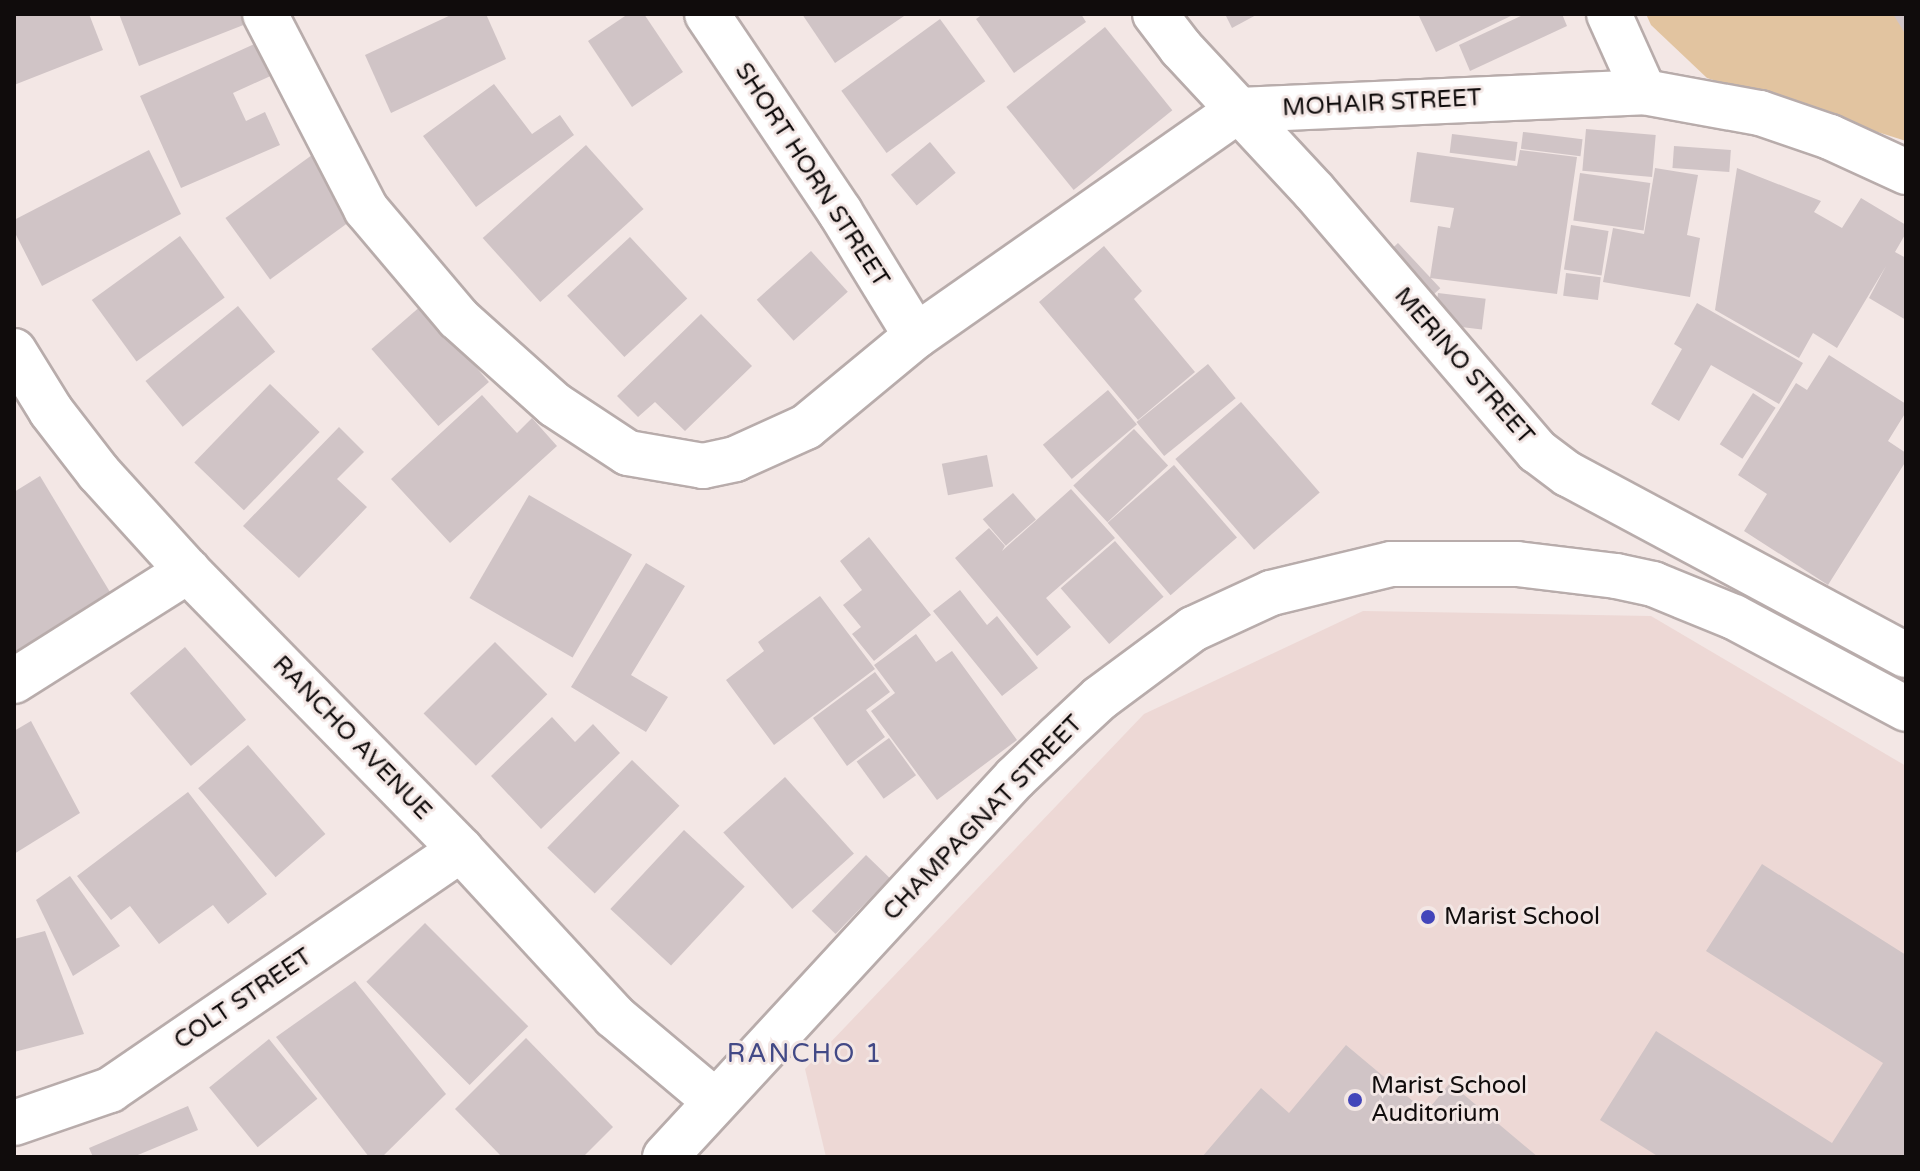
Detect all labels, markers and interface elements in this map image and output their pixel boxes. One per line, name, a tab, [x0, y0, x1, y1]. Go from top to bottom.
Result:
street label: SHORT HORN STREET	[729, 58, 895, 292]
street label: MOHAIR STREET	[1282, 83, 1482, 123]
street label: MERINO STREET	[1388, 282, 1540, 450]
street label: RANCHO AVENUE	[266, 650, 438, 826]
street label: CHAMPAGNAT STREET	[877, 709, 1089, 927]
place label: Marist School	[1444, 903, 1600, 931]
marker: Marist School	[1419, 908, 1437, 926]
street label: COLT STREET	[169, 942, 317, 1056]
district label: RANCHO 1	[727, 1038, 883, 1070]
place label: Marist School Auditorium	[1371, 1072, 1527, 1128]
marker: Marist School Auditorium	[1346, 1091, 1364, 1109]

